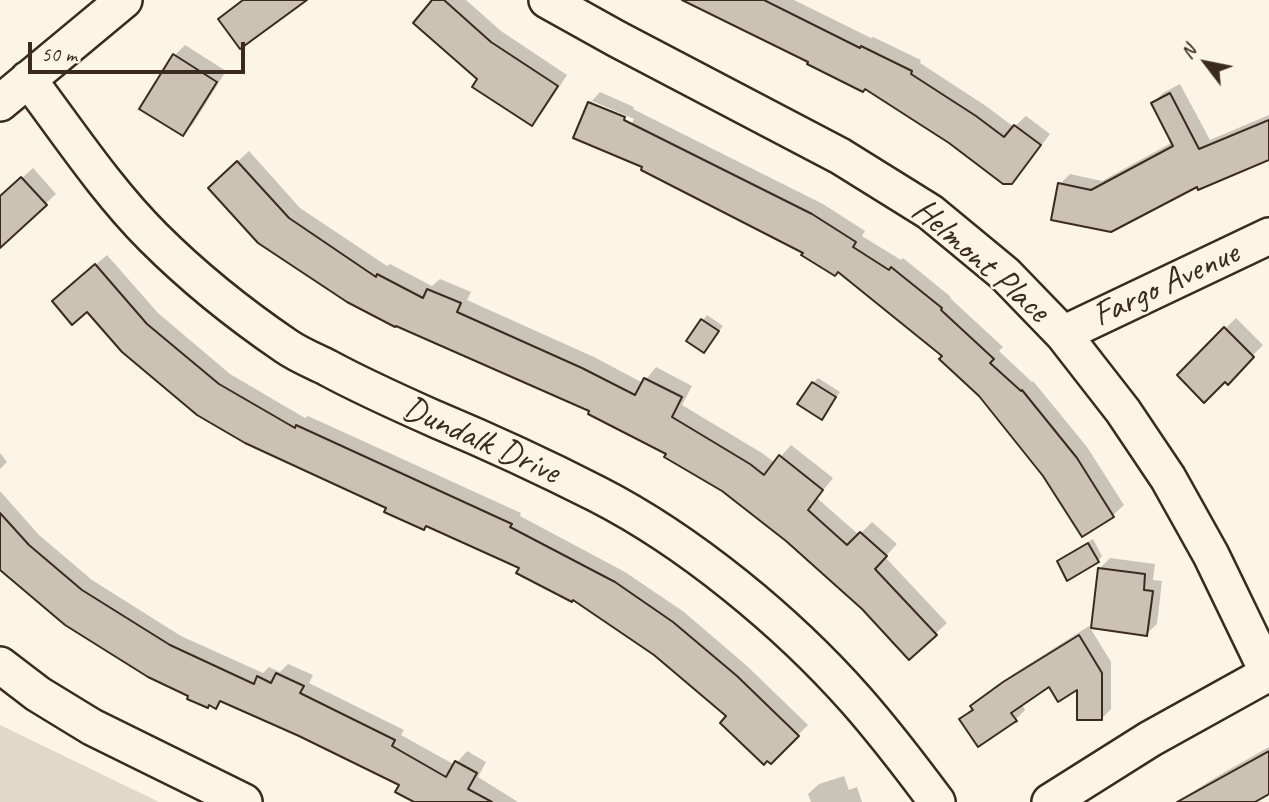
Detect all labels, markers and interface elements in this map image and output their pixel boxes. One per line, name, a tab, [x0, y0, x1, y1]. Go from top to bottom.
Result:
scale bar	[32, 28, 248, 72]
north arrow	[1171, 28, 1241, 98]
text: 50 m	[41, 41, 77, 67]
text: N	[1175, 41, 1201, 63]
street label: Helmont Place	[903, 190, 1057, 332]
street label: Fargo Avenue	[1086, 233, 1246, 337]
street label: Dundalk Drive	[396, 388, 566, 494]

